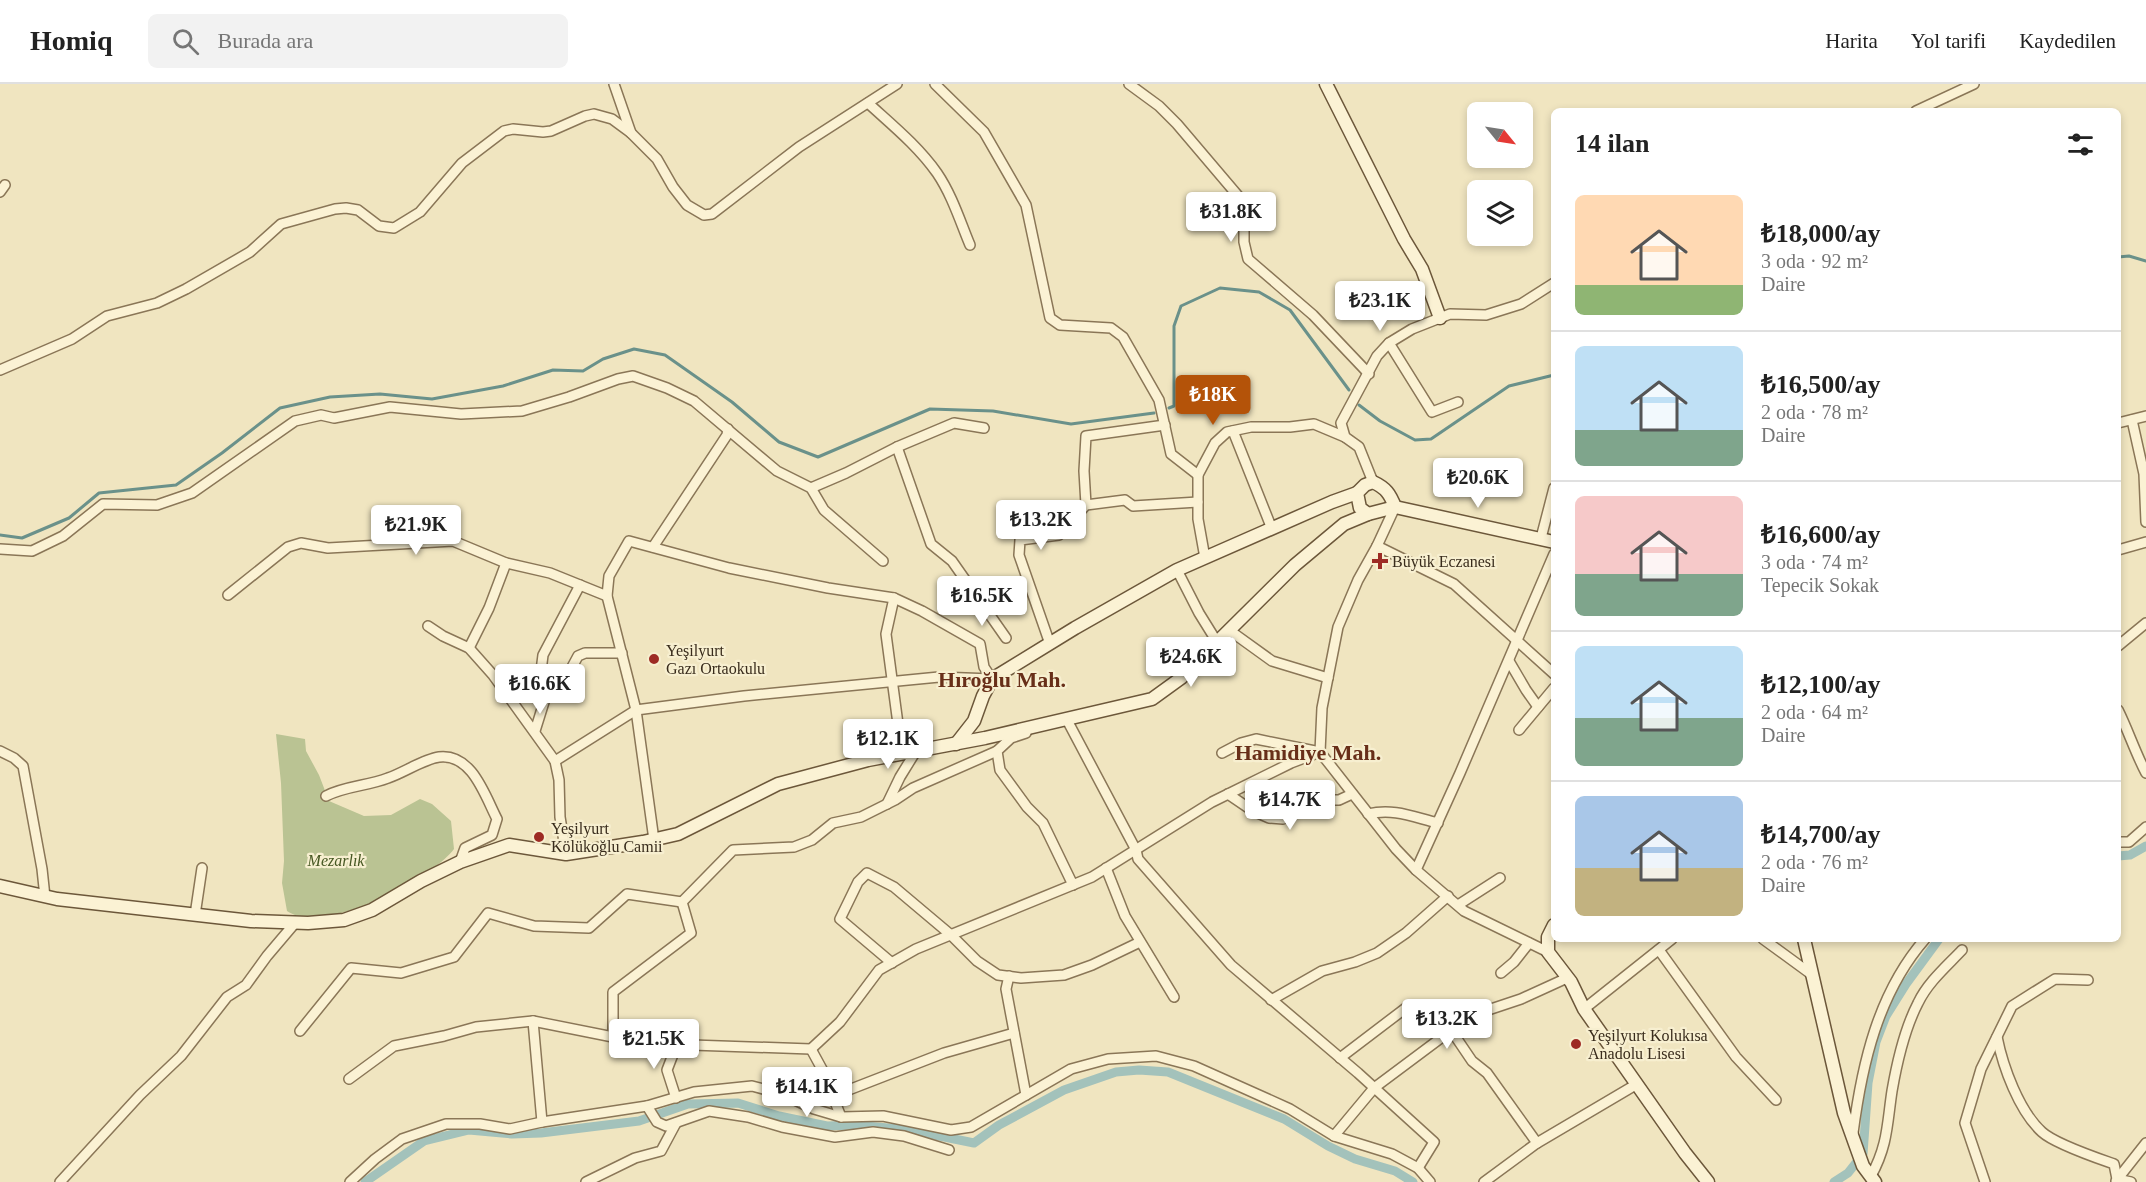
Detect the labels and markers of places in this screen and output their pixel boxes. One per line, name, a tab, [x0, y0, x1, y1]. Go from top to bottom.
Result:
pin: ₺31.8K	[1182, 192, 1280, 243]
pin: ₺23.1K	[1331, 281, 1429, 332]
pin: ₺18K	[1177, 375, 1249, 426]
pin: ₺20.6K	[1429, 458, 1527, 509]
pin: ₺13.2K	[992, 500, 1090, 551]
pin: ₺21.9K	[367, 505, 465, 556]
place label: Büyük Eczanesi	[1392, 553, 1496, 571]
marker: Büyük Eczanesi	[1373, 554, 1387, 568]
pin: ₺16.5K	[933, 576, 1031, 627]
pin: ₺24.6K	[1142, 637, 1240, 688]
place label: Yeşilyurt Gazı Ortaokulu	[666, 642, 765, 677]
marker: Yeşilyurt Gazı Ortaokulu	[647, 652, 661, 666]
pin: ₺16.6K	[491, 664, 589, 715]
pin: ₺12.1K	[839, 719, 937, 770]
pin: ₺14.7K	[1241, 780, 1339, 831]
place label: Yeşilyurt Kölükoğlu Camii	[551, 820, 663, 856]
marker: Yeşilyurt Kölükoğlu Camii	[532, 830, 546, 844]
pin: ₺13.2K	[1398, 999, 1496, 1050]
pin: ₺21.5K	[605, 1019, 703, 1070]
place label: Yeşilyurt Kolukısa Anadolu Lisesi	[1588, 1027, 1708, 1062]
marker: Yeşilyurt Kolukısa Anadolu Lisesi	[1569, 1037, 1583, 1051]
pin: ₺14.1K	[758, 1067, 856, 1118]

